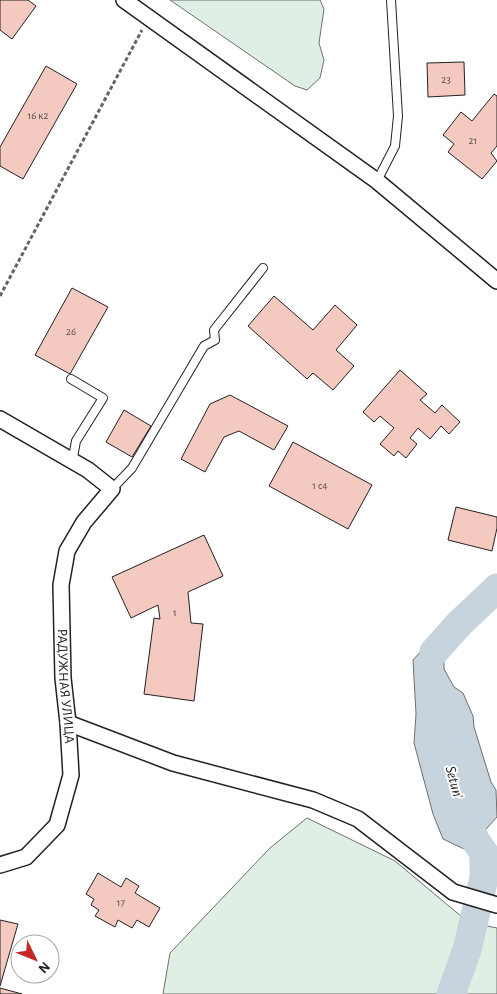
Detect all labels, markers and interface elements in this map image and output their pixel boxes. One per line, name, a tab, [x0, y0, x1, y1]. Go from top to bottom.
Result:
house number: 23	[441, 74, 451, 85]
house number: 16 к2	[28, 110, 48, 121]
house number: 21	[469, 135, 477, 146]
house number: 26	[66, 326, 76, 337]
house number: 1 с4	[312, 480, 328, 491]
house number: 1	[173, 607, 177, 618]
street label: РАДУЖНАЯ УЛИЦА	[55, 628, 76, 744]
water label: Setun'	[443, 764, 466, 800]
house number: 17	[117, 897, 126, 908]
north arrow	[10, 934, 60, 984]
text: N	[35, 959, 52, 976]

